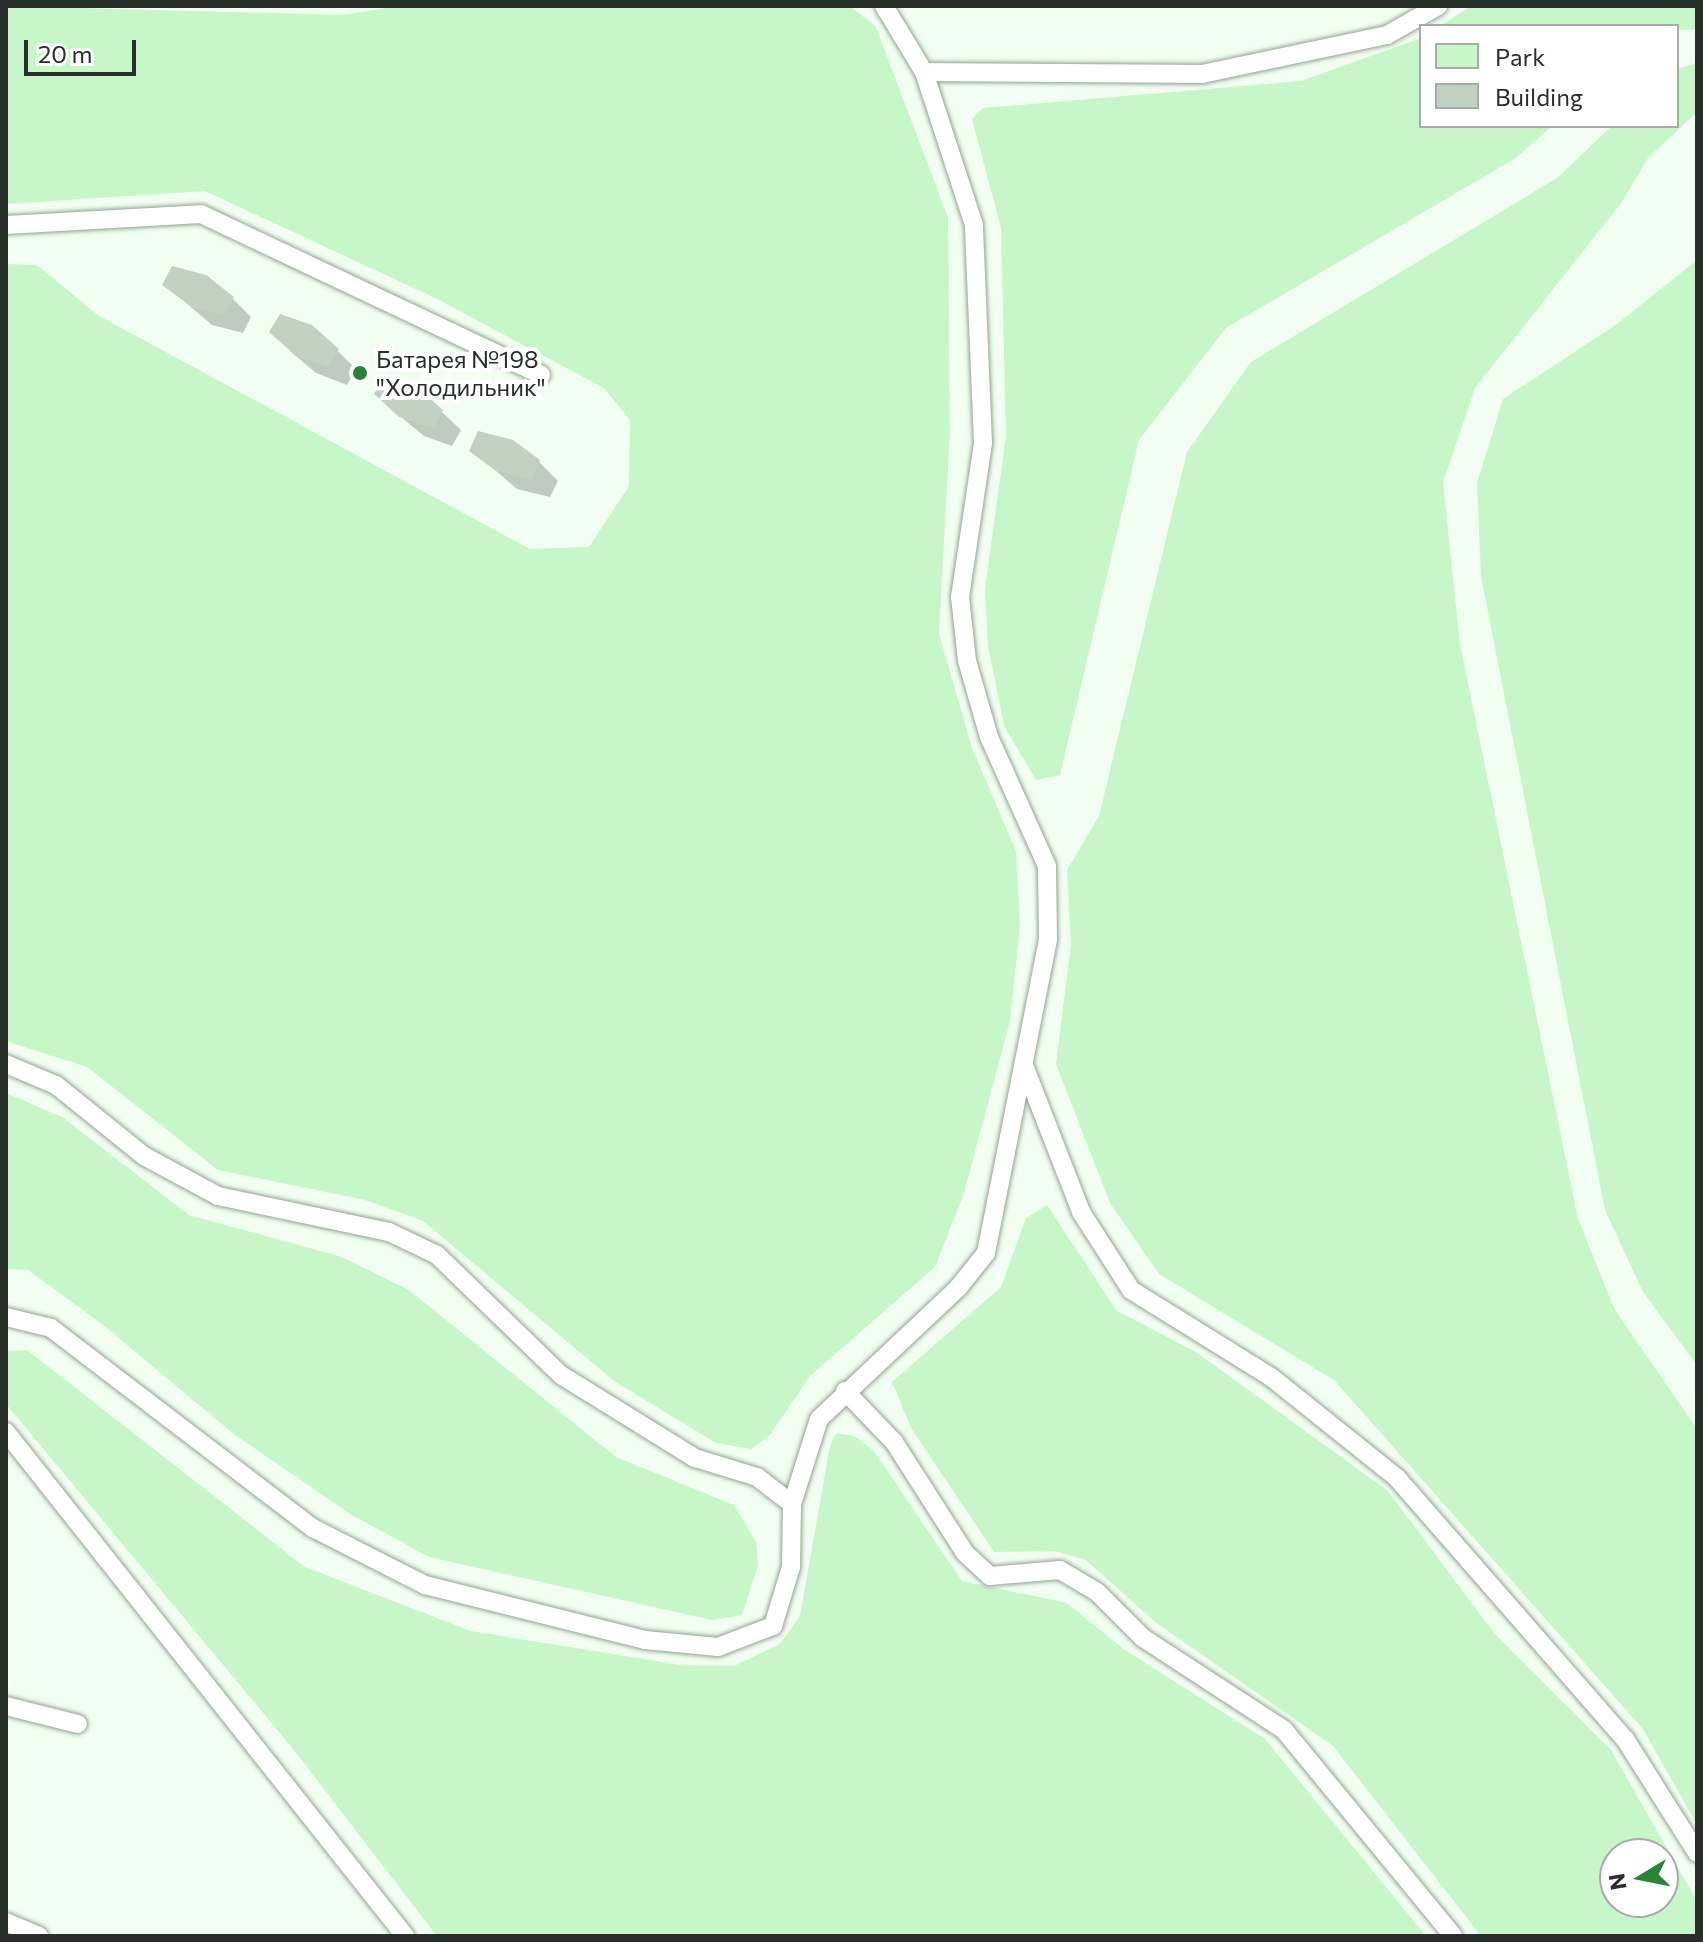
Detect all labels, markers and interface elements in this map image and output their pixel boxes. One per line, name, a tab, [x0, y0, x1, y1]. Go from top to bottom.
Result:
scale bar	[28, 24, 140, 74]
legend	[1419, 24, 1679, 128]
text: 20 m	[38, 39, 92, 68]
text: Park	[1495, 42, 1545, 71]
text: Building	[1495, 82, 1583, 111]
place label: Батарея №198 "Холодильник"	[376, 345, 546, 401]
marker: Батарея №198 "Холодильник"	[351, 364, 369, 382]
north arrow	[1599, 1838, 1679, 1918]
text: N	[1602, 1871, 1632, 1892]

